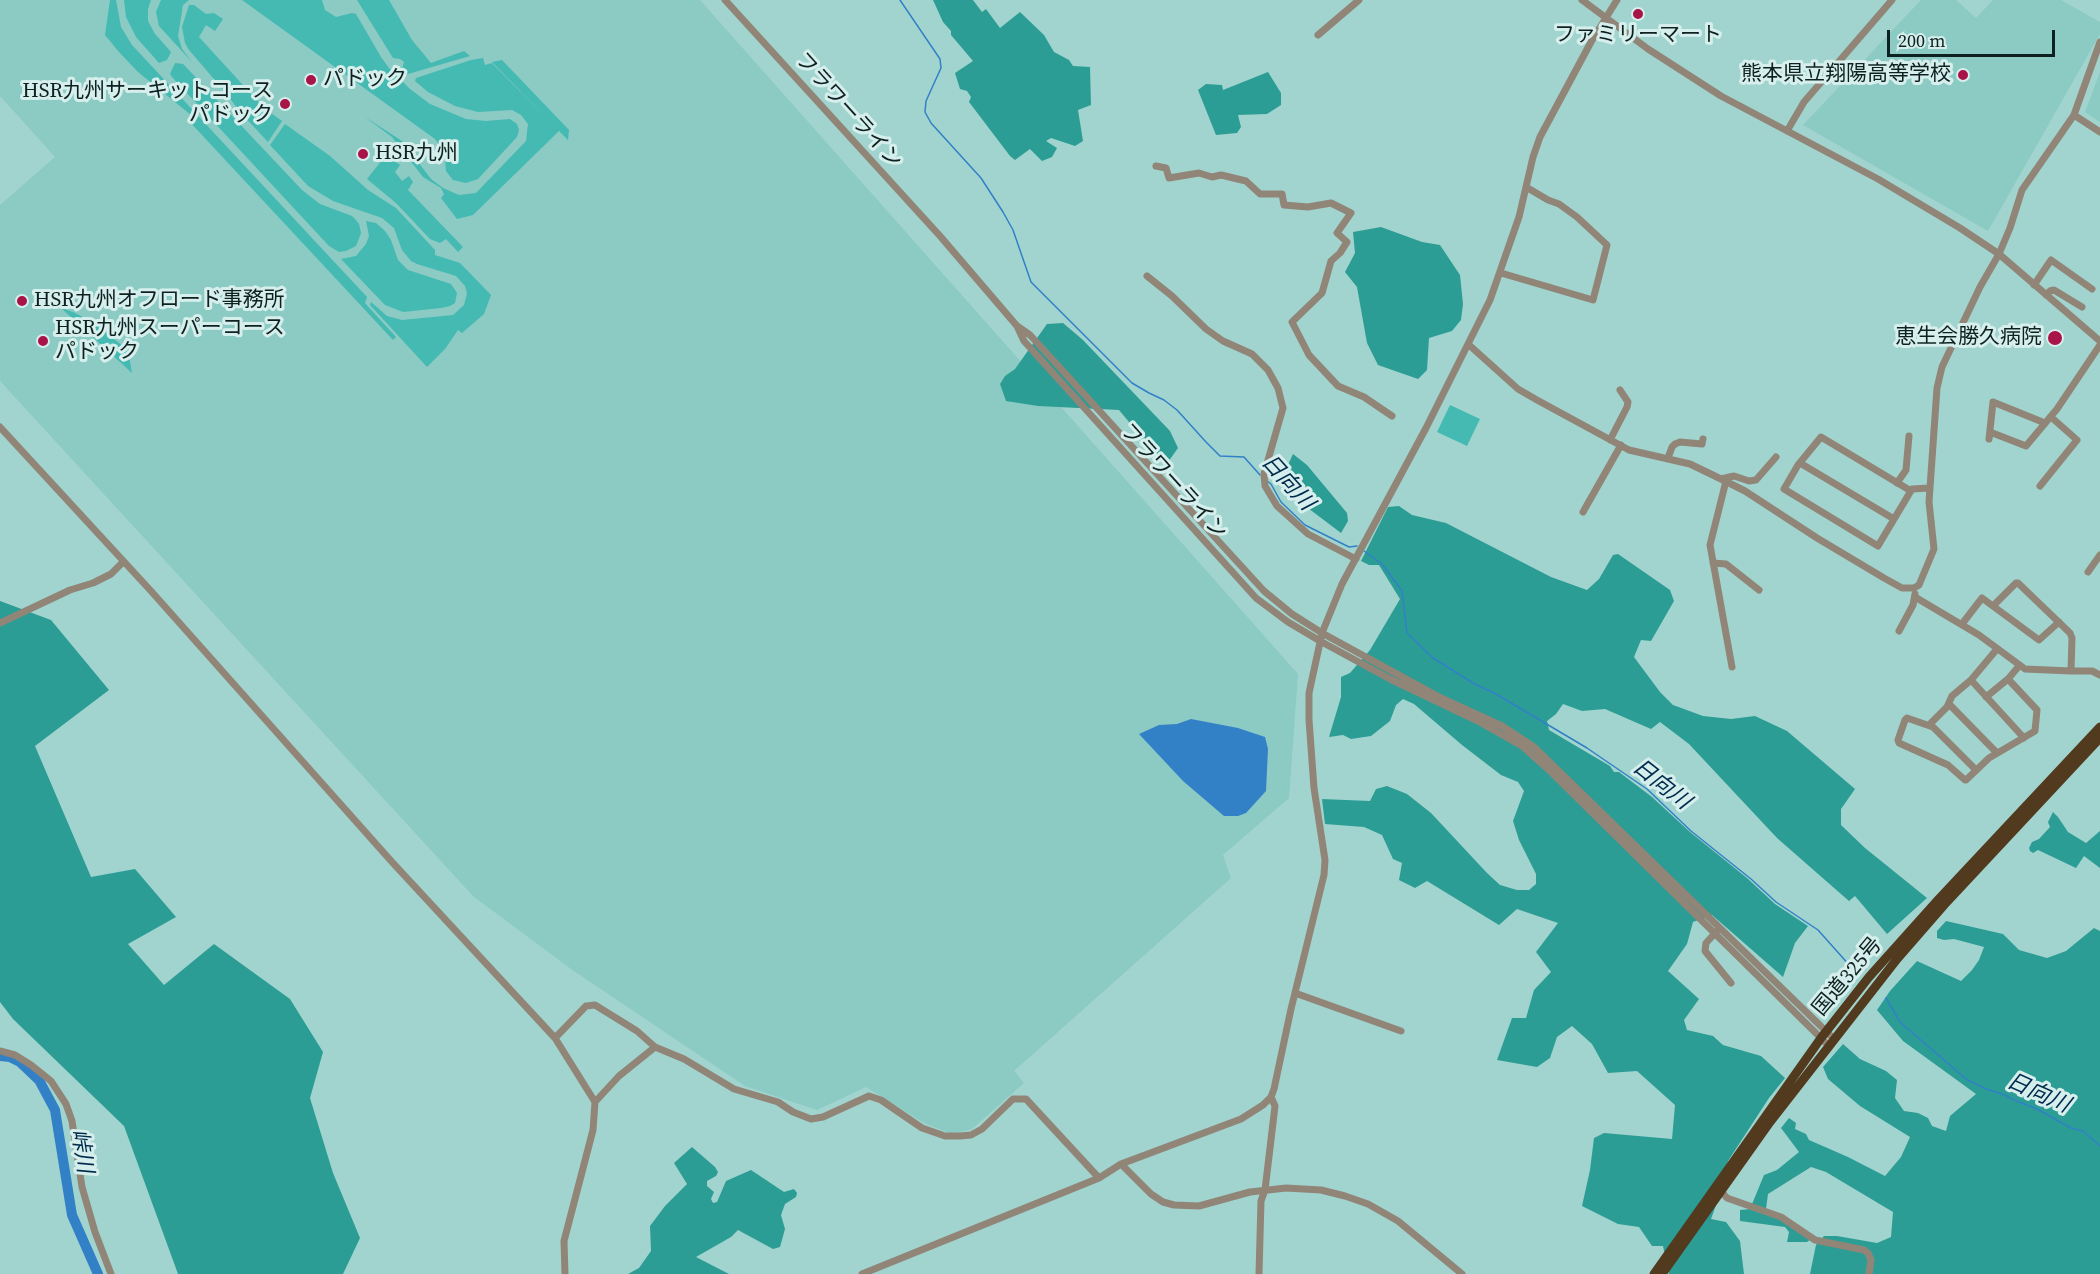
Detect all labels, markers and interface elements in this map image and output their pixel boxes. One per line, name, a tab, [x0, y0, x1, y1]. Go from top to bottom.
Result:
marker: ファミリーマート	[1631, 7, 1645, 21]
scale bar	[1890, 18, 2058, 56]
place label: ファミリーマート	[1554, 23, 1722, 49]
text: 200 m	[1898, 28, 1945, 53]
street label: フラワーライン	[789, 48, 907, 174]
place label: 熊本県立翔陽高等学校	[1741, 62, 1951, 88]
place label: パドック	[323, 67, 407, 93]
marker: 熊本県立翔陽高等学校	[1956, 68, 1970, 82]
marker: パドック	[304, 73, 318, 87]
place label: HSR九州サーキットコース パドック	[22, 79, 273, 129]
marker: HSR九州サーキットコース パドック	[278, 97, 292, 111]
place label: HSR九州	[375, 141, 458, 167]
marker: HSR九州	[356, 147, 370, 161]
place label: HSR九州オフロード事務所	[34, 288, 285, 314]
marker: HSR九州オフロード事務所	[15, 294, 29, 308]
place label: HSR九州スーパーコース パドック	[55, 316, 285, 366]
place label: 恵生会勝久病院	[1895, 325, 2042, 351]
marker: 恵生会勝久病院	[2046, 329, 2064, 347]
marker: HSR九州スーパーコース パドック	[36, 334, 50, 348]
street label: フラワーライン	[1114, 419, 1232, 545]
water label: 日向川	[1255, 450, 1319, 516]
water label: 日向川	[1627, 754, 1695, 816]
street label: 国道325号	[1808, 933, 1888, 1021]
water label: 日向川	[2002, 1069, 2074, 1119]
water label: 峠川	[65, 1127, 97, 1175]

